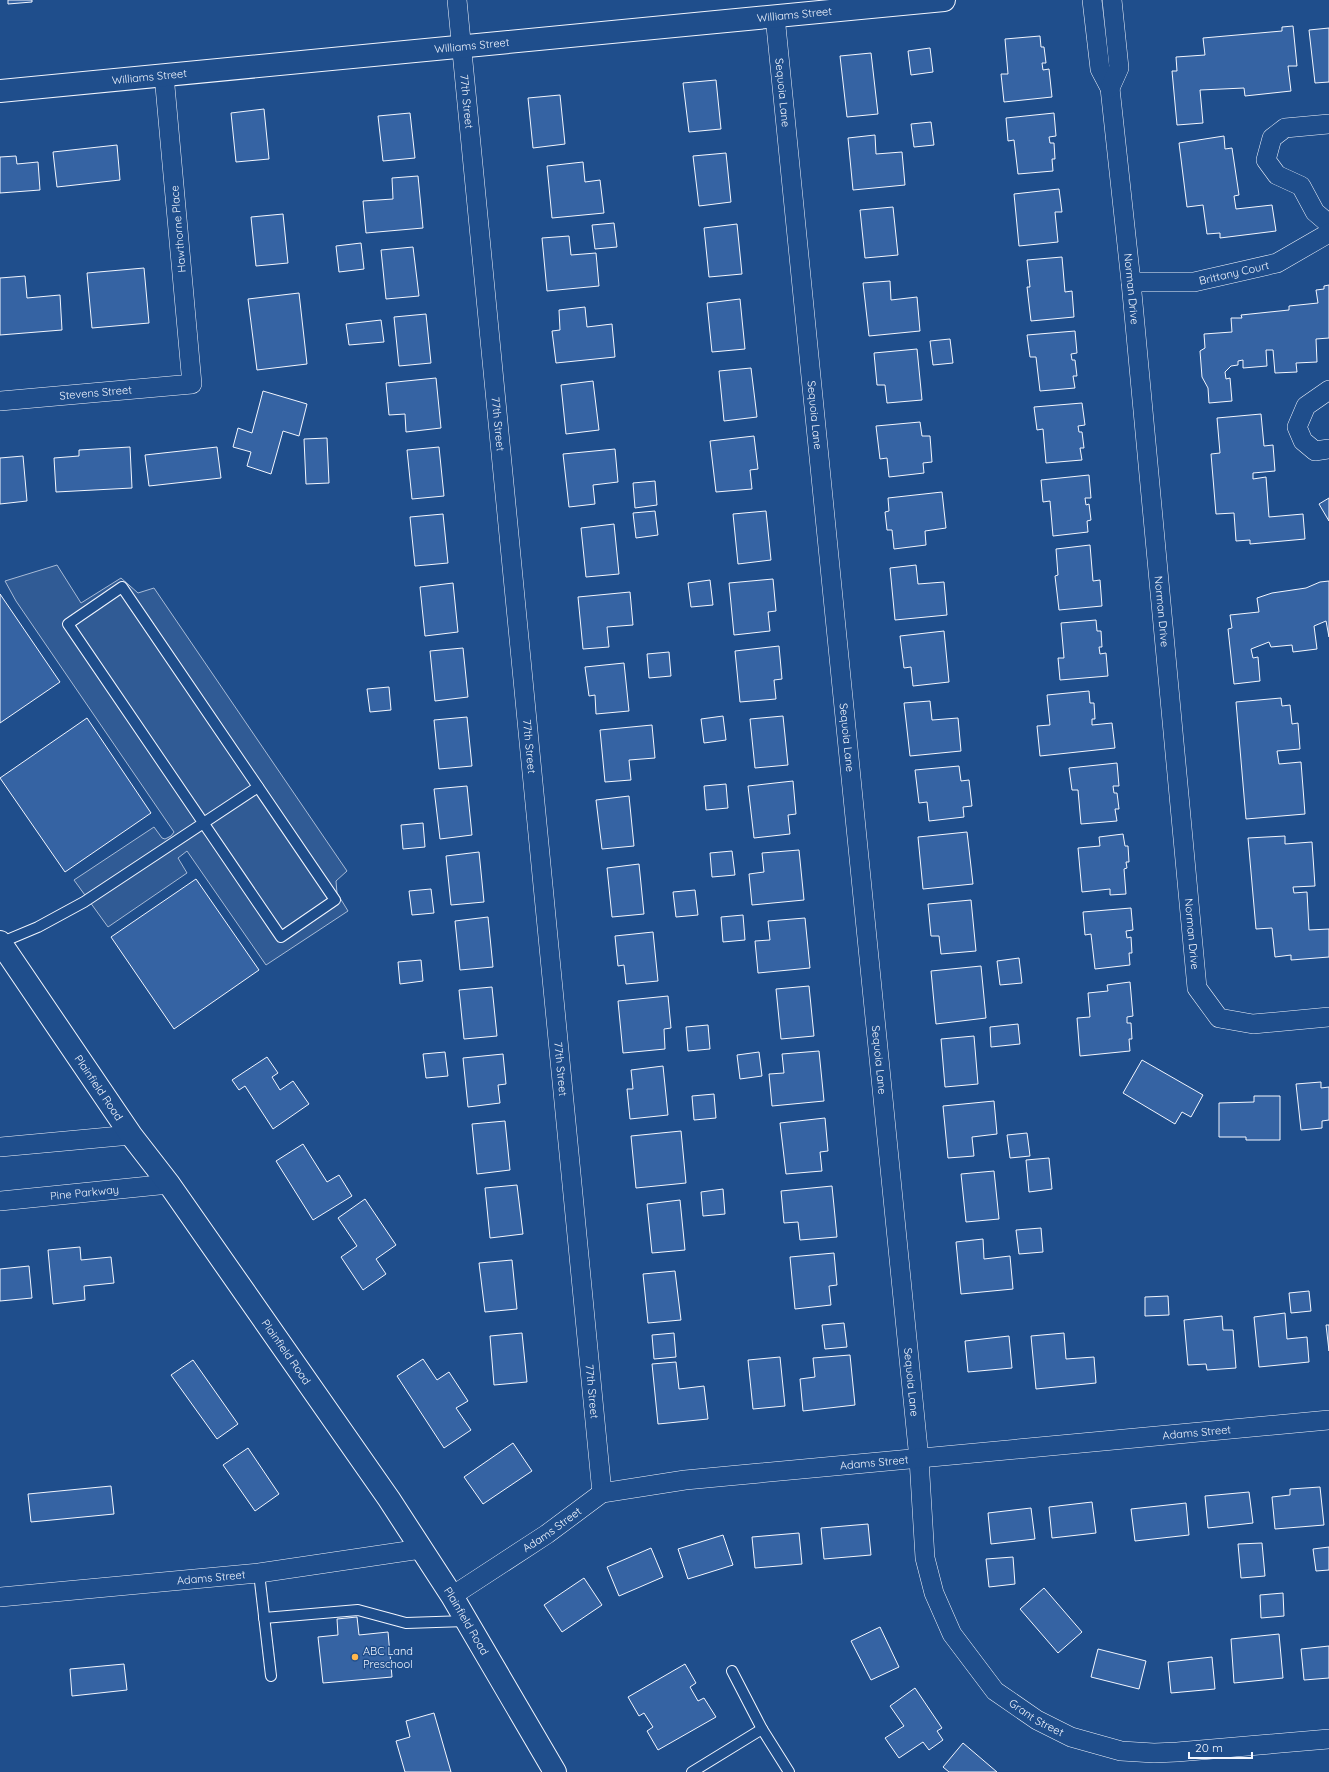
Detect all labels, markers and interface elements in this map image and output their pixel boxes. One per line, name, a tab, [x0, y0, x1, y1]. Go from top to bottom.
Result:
street label: Williams Street	[756, 4, 833, 25]
street label: Williams Street	[434, 35, 510, 56]
street label: Sequoia Lane	[772, 58, 793, 128]
street label: Williams Street	[111, 66, 188, 87]
street label: 77th Street	[457, 74, 476, 130]
street label: Hawthorne Place	[167, 185, 189, 273]
street label: Norman Drive	[1121, 253, 1142, 325]
street label: Brittany Court	[1198, 258, 1271, 288]
street label: Sequoia Lane	[804, 380, 825, 450]
street label: Stevens Street	[59, 382, 133, 403]
street label: 77th Street	[489, 396, 508, 452]
street label: Norman Drive	[1152, 575, 1172, 648]
street label: Sequoia Lane	[837, 702, 857, 773]
street label: 77th Street	[520, 719, 539, 775]
street label: Norman Drive	[1182, 898, 1202, 970]
street label: Sequoia Lane	[869, 1025, 890, 1095]
street label: 77th Street	[551, 1041, 570, 1097]
street label: Plainfield Road	[72, 1052, 126, 1123]
street label: Pine Parkway	[49, 1182, 120, 1203]
street label: Plainfield Road	[259, 1317, 314, 1387]
street label: Sequoia Lane	[901, 1347, 922, 1417]
street label: 77th Street	[583, 1364, 602, 1419]
street label: Adams Street	[1162, 1422, 1232, 1442]
street label: Adams Street	[839, 1452, 909, 1473]
street label: Adams Street	[520, 1504, 584, 1555]
street label: Adams Street	[176, 1567, 246, 1588]
street label: Plainfield Road	[441, 1584, 492, 1657]
place label: ABC Land Preschool	[363, 1644, 413, 1671]
marker: ABC Land Preschool	[350, 1652, 360, 1662]
street label: Grant Street	[1006, 1696, 1066, 1739]
scale bar	[1189, 1734, 1252, 1760]
text: 20 m	[1195, 1740, 1223, 1755]

